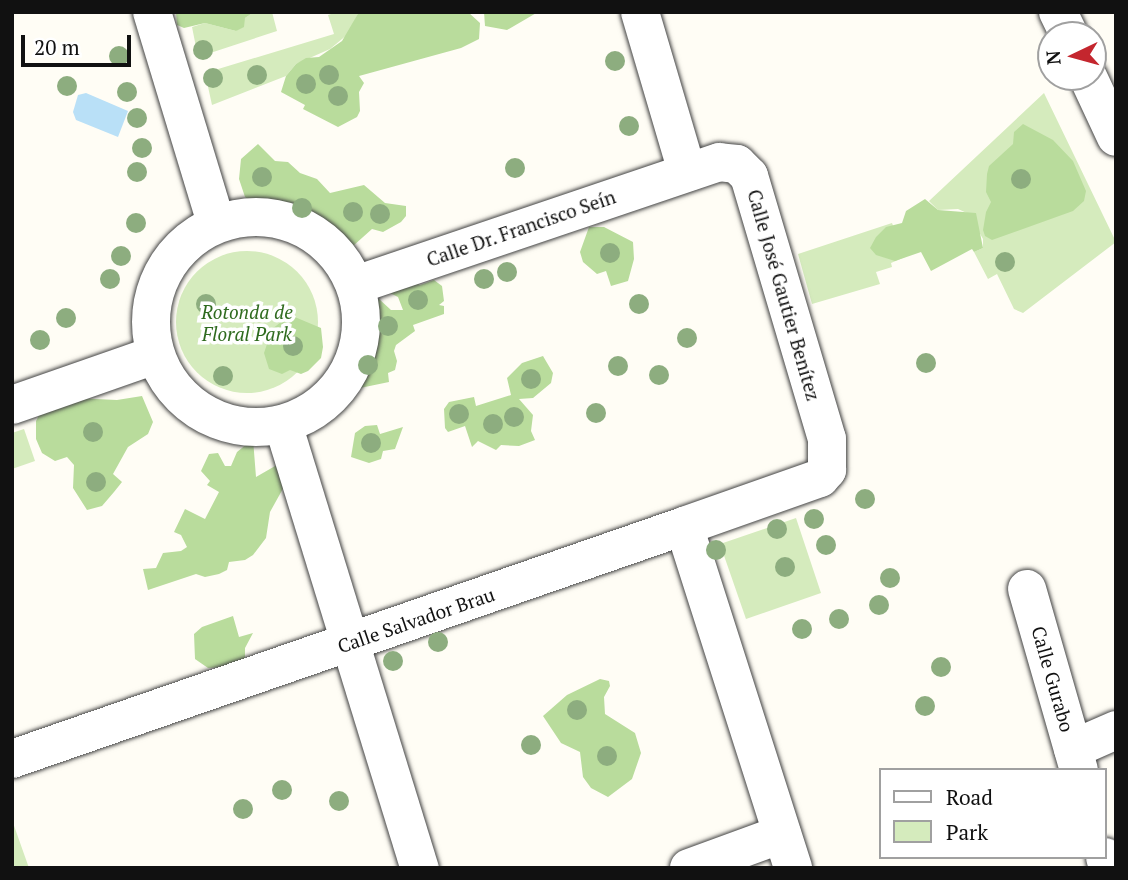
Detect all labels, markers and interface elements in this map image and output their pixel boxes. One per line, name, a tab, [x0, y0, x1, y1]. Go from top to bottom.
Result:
scale bar	[24, 21, 135, 65]
north arrow	[1037, 21, 1107, 91]
text: 20 m	[34, 33, 80, 61]
text: N	[1039, 49, 1066, 66]
street label: Calle Dr. Francisco Seín	[423, 185, 619, 271]
street label: Calle José Gautier Benítez	[743, 187, 825, 403]
park label: Rotonda de Floral Park	[201, 301, 293, 345]
street label: Calle Salvador Brau	[334, 582, 498, 658]
street label: Calle Gurabo	[1027, 623, 1079, 735]
legend	[880, 768, 1107, 859]
text: Road	[946, 783, 993, 811]
text: Park	[946, 818, 988, 846]

